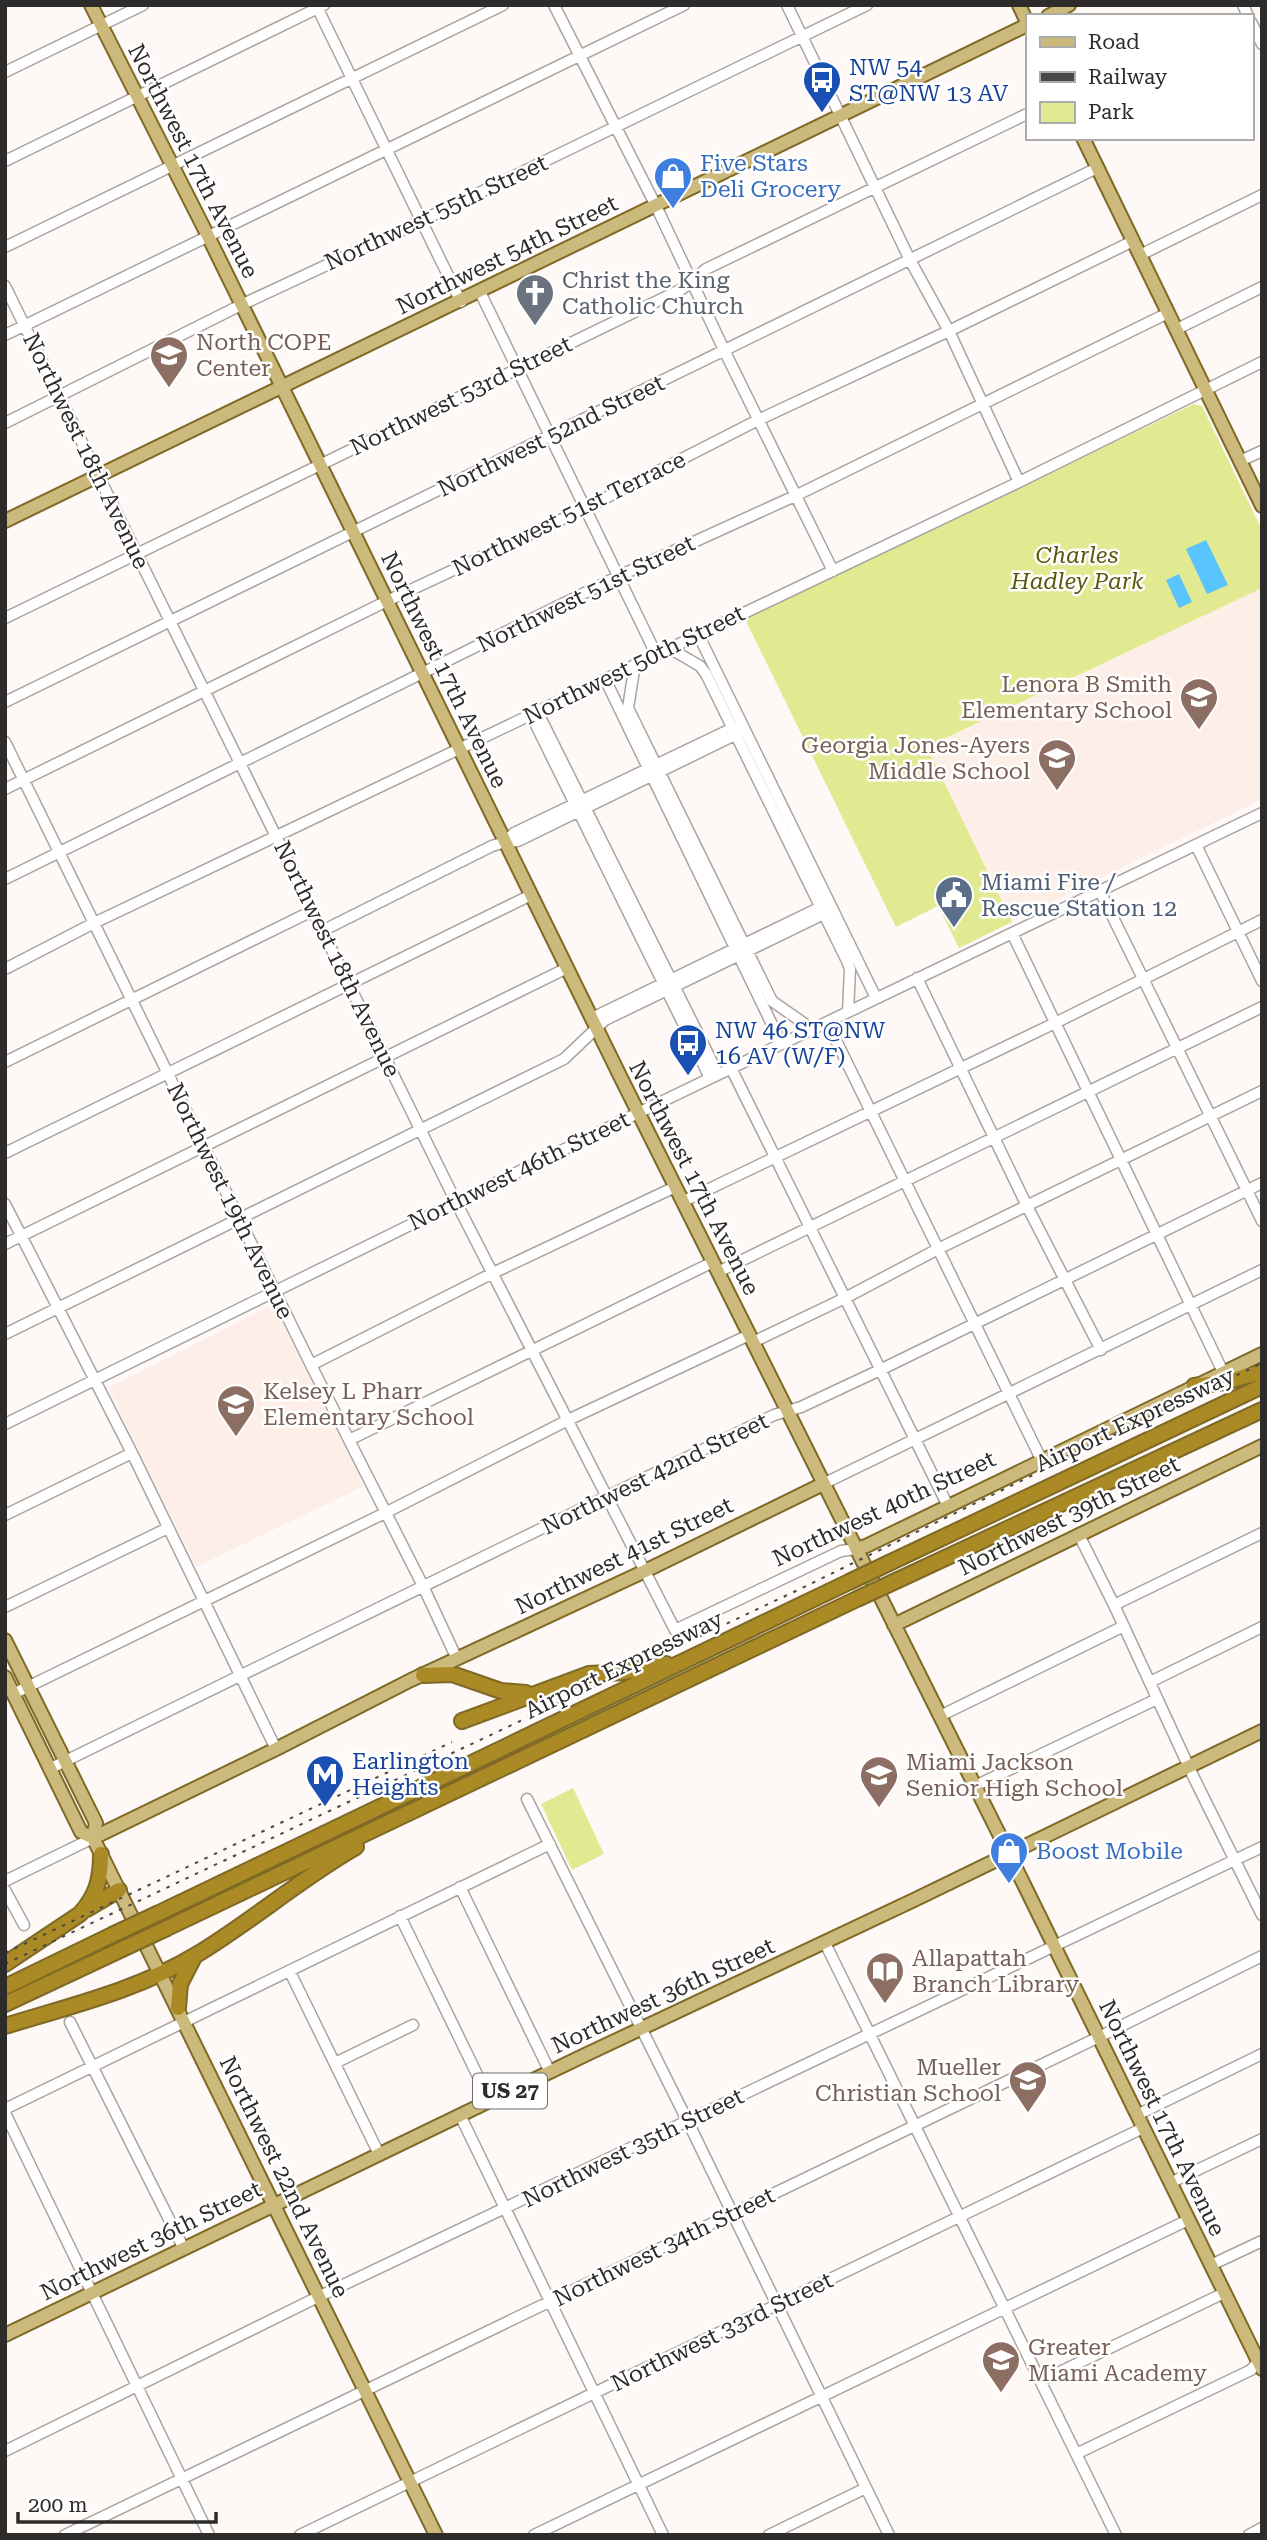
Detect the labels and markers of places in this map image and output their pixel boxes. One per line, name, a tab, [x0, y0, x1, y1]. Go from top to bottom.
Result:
place label: NW 54 ST@NW 13 AV	[849, 54, 1008, 107]
bus stop icon: NW 54 ST@NW 13 AV	[801, 59, 843, 114]
place label: Five Stars Deli Grocery	[700, 150, 841, 203]
shop icon: Five Stars Deli Grocery	[652, 155, 694, 210]
place label: Christ the King Catholic Church	[562, 267, 744, 320]
church icon: Christ the King Catholic Church	[514, 272, 556, 327]
place label: North COPE Center	[196, 329, 331, 382]
school or university icon: North COPE Center	[148, 334, 190, 389]
place label: Lenora B Smith Elementary School	[961, 671, 1172, 724]
school or university icon: Lenora B Smith Elementary School	[1178, 676, 1220, 731]
place label: Georgia Jones-Ayers Middle School	[801, 732, 1030, 785]
school or university icon: Georgia Jones-Ayers Middle School	[1036, 737, 1078, 792]
place label: Miami Fire / Rescue Station 12	[981, 869, 1177, 922]
public building icon: Miami Fire / Rescue Station 12	[933, 874, 975, 929]
place label: NW 46 ST@NW 16 AV (W/F)	[715, 1017, 886, 1070]
bus stop icon: NW 46 ST@NW 16 AV (W/F)	[667, 1022, 709, 1077]
place label: Kelsey L Pharr Elementary School	[263, 1378, 474, 1431]
school or university icon: Kelsey L Pharr Elementary School	[215, 1383, 257, 1438]
place label: Earlington Heights	[352, 1748, 469, 1801]
place label: Miami Jackson Senior High School	[906, 1749, 1123, 1802]
metro station icon: Earlington Heights	[304, 1753, 346, 1808]
school or university icon: Miami Jackson Senior High School	[858, 1754, 900, 1809]
shop icon: Boost Mobile	[988, 1830, 1030, 1885]
place label: Boost Mobile	[1036, 1838, 1183, 1865]
place label: Allapattah Branch Library	[912, 1945, 1079, 1998]
library icon: Allapattah Branch Library	[864, 1950, 906, 2005]
place label: Mueller Christian School	[815, 2054, 1001, 2107]
school or university icon: Mueller Christian School	[1007, 2059, 1049, 2114]
place label: Greater Miami Academy	[1028, 2334, 1207, 2387]
school or university icon: Greater Miami Academy	[980, 2339, 1022, 2394]

